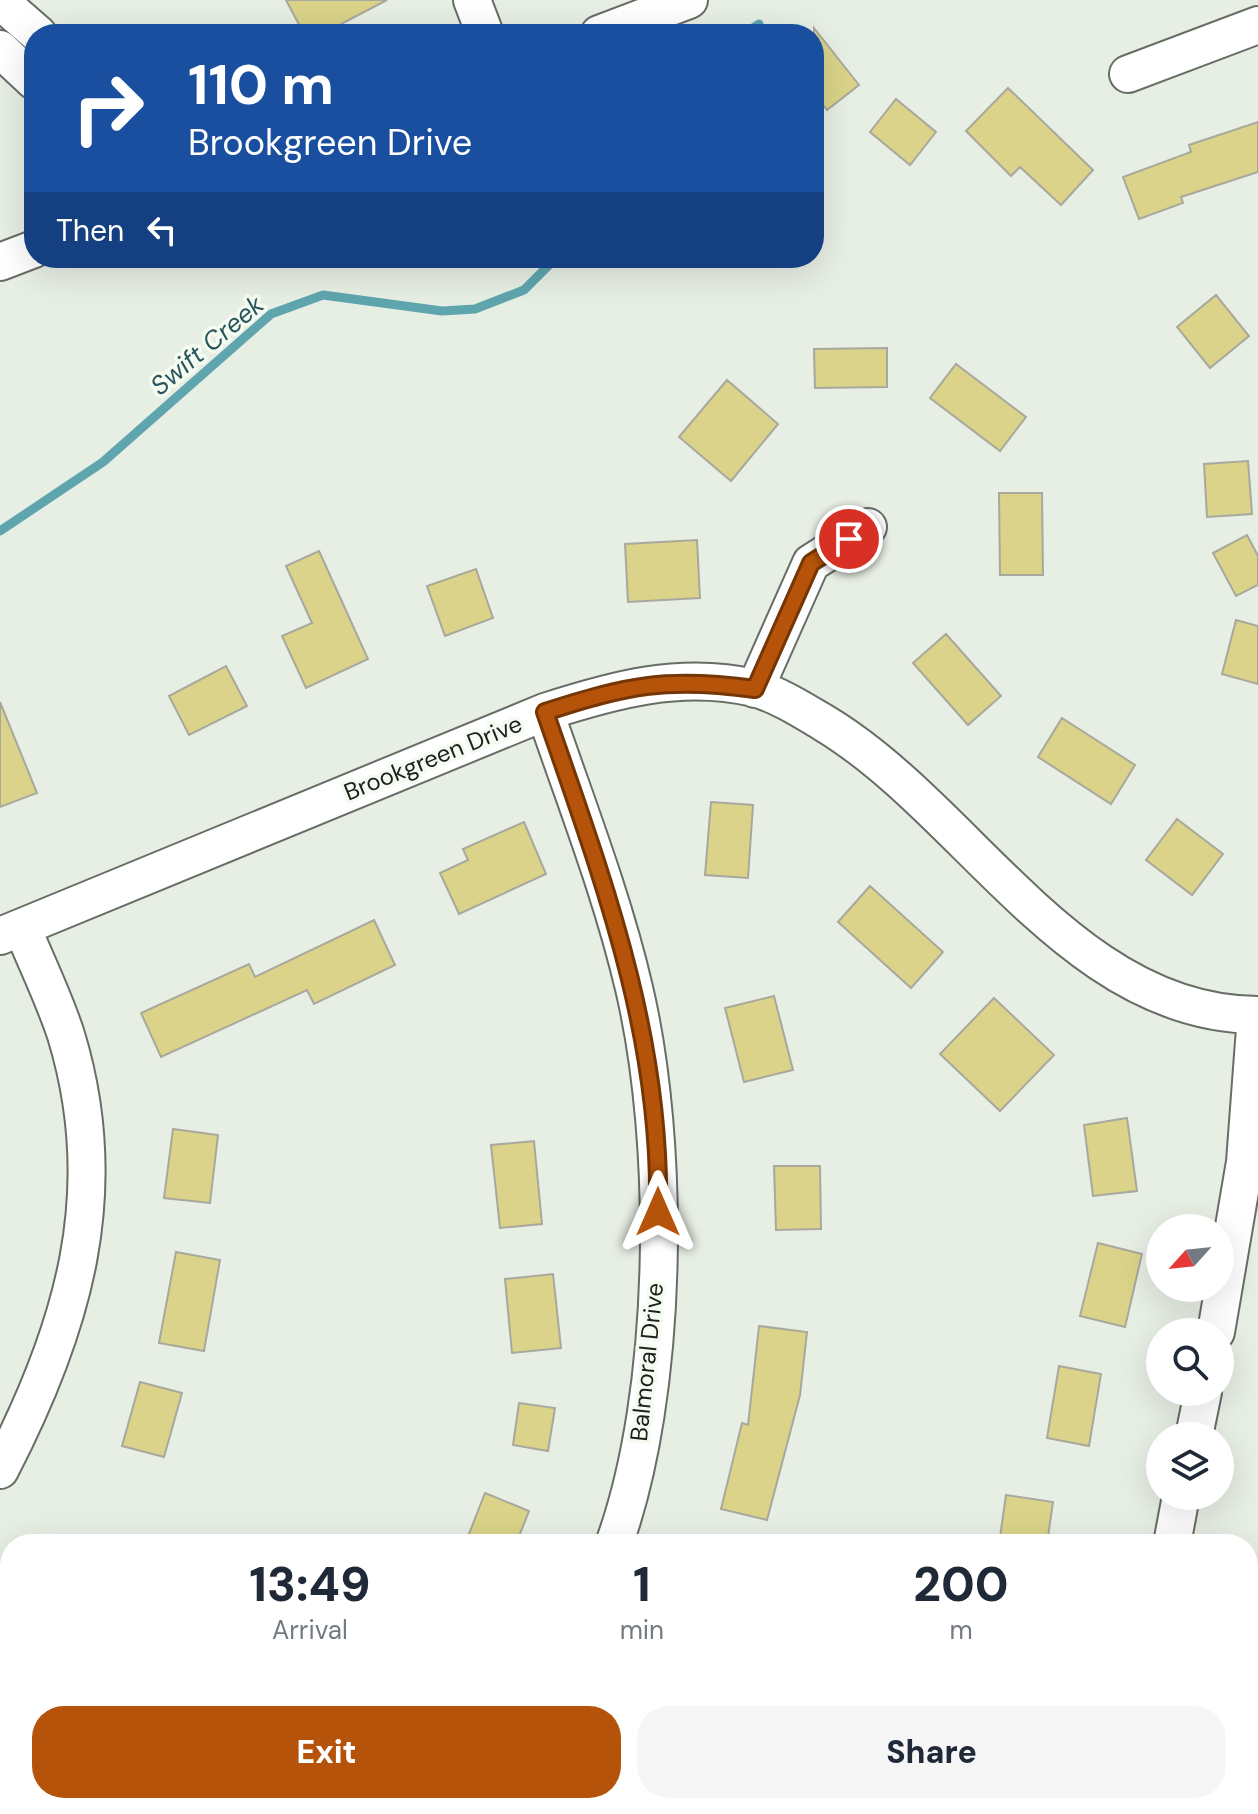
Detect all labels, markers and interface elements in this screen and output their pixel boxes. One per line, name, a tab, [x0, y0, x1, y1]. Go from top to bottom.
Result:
text: 110 m	[188, 48, 334, 121]
icon: right	[56, 56, 160, 160]
text: Brookgreen Drive	[188, 119, 472, 166]
icon: left	[140, 208, 184, 252]
text: Then	[56, 211, 124, 250]
water label: Swift Creek	[143, 287, 271, 403]
pin	[815, 505, 883, 573]
icon: arrive	[827, 517, 871, 561]
street label: Brookgreen Drive	[339, 708, 526, 807]
position arrow	[616, 1170, 700, 1254]
north arrow	[1146, 1214, 1234, 1302]
map controls	[1146, 1214, 1234, 1510]
street label: Balmoral Drive	[623, 1281, 670, 1443]
button: search	[1146, 1318, 1234, 1406]
button: layers	[1146, 1422, 1234, 1510]
text: 13:49	[249, 1553, 370, 1616]
text: 1	[633, 1553, 651, 1616]
text: 200	[913, 1553, 1009, 1616]
text: Arrival	[272, 1613, 348, 1647]
text: min	[620, 1613, 664, 1647]
text: m	[949, 1613, 973, 1647]
button: Exit	[32, 1706, 621, 1798]
button: Share	[637, 1706, 1226, 1798]

